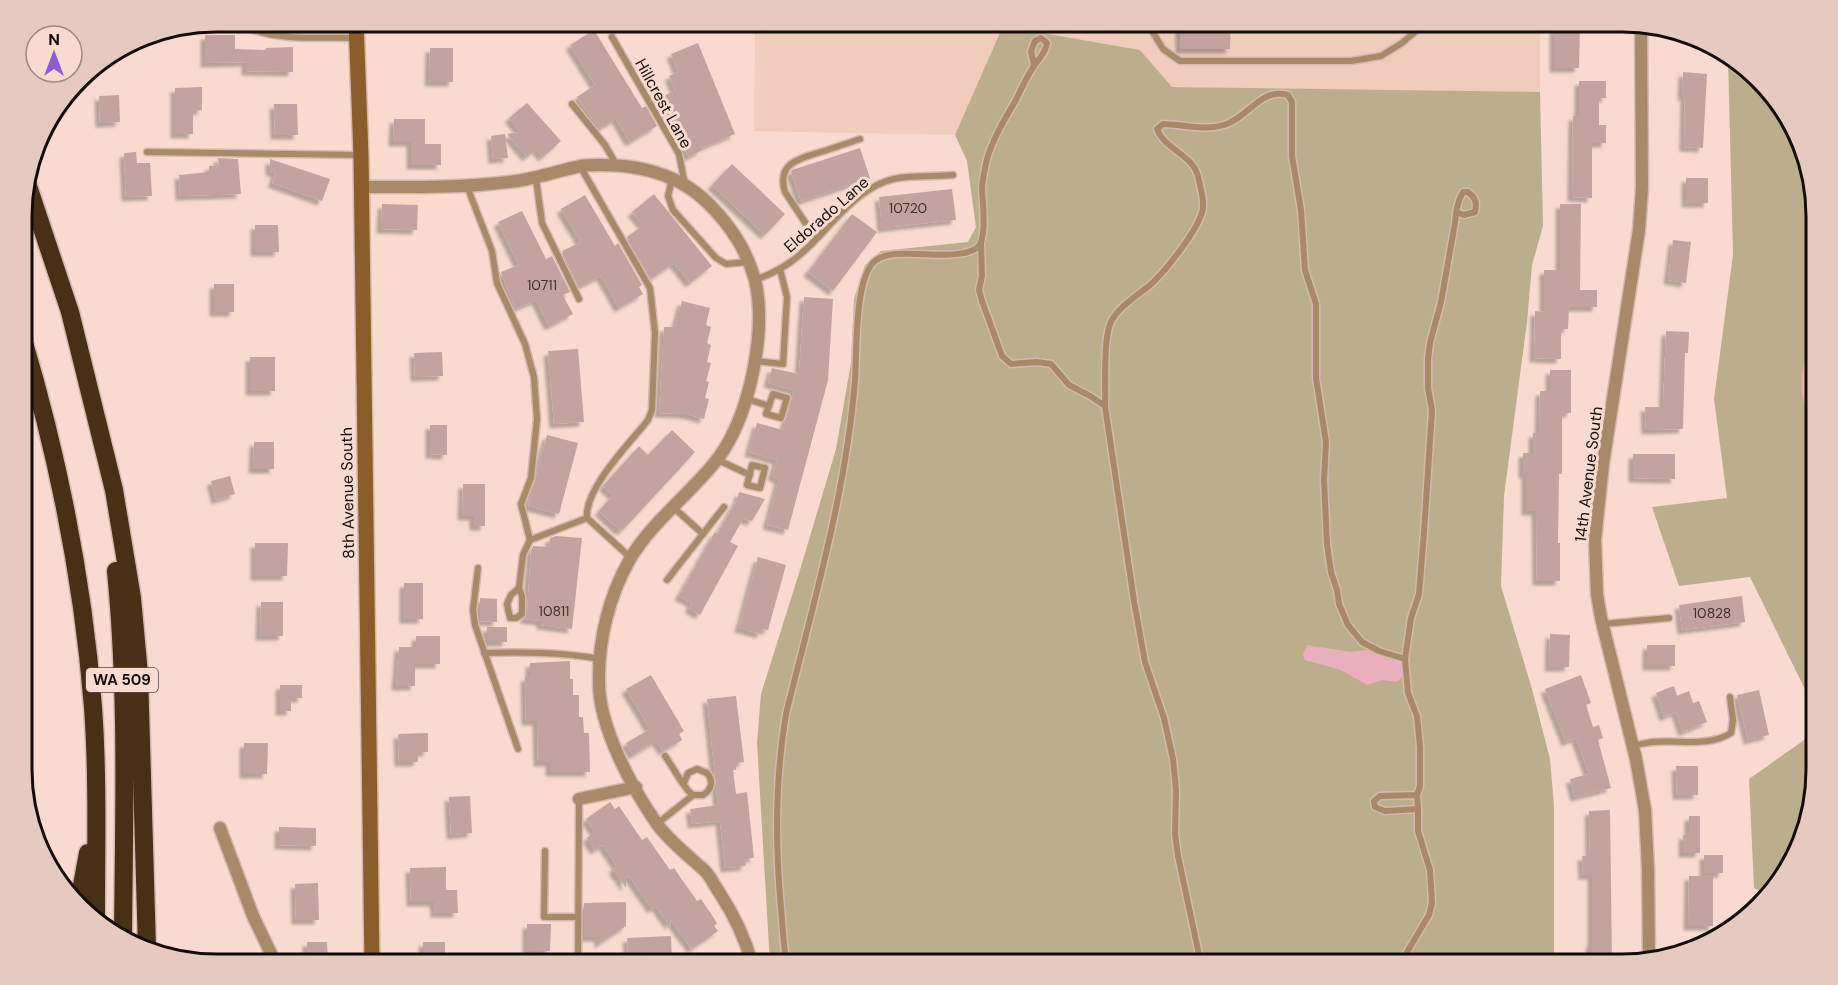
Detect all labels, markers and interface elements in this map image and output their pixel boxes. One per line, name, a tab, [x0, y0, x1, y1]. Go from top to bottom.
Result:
north arrow	[24, 24, 84, 84]
text: N	[48, 29, 60, 50]
street label: Hillcrest Lane	[630, 55, 697, 152]
street label: Eldorado Lane	[779, 172, 873, 257]
house number: 10720	[889, 199, 927, 217]
house number: 10711	[527, 276, 557, 294]
street label: 14th Avenue South	[1570, 405, 1607, 543]
street label: 8th Avenue South	[336, 427, 359, 559]
house number: 10811	[539, 602, 569, 620]
house number: 10828	[1693, 604, 1731, 622]
road number: WA 509	[86, 668, 158, 692]

